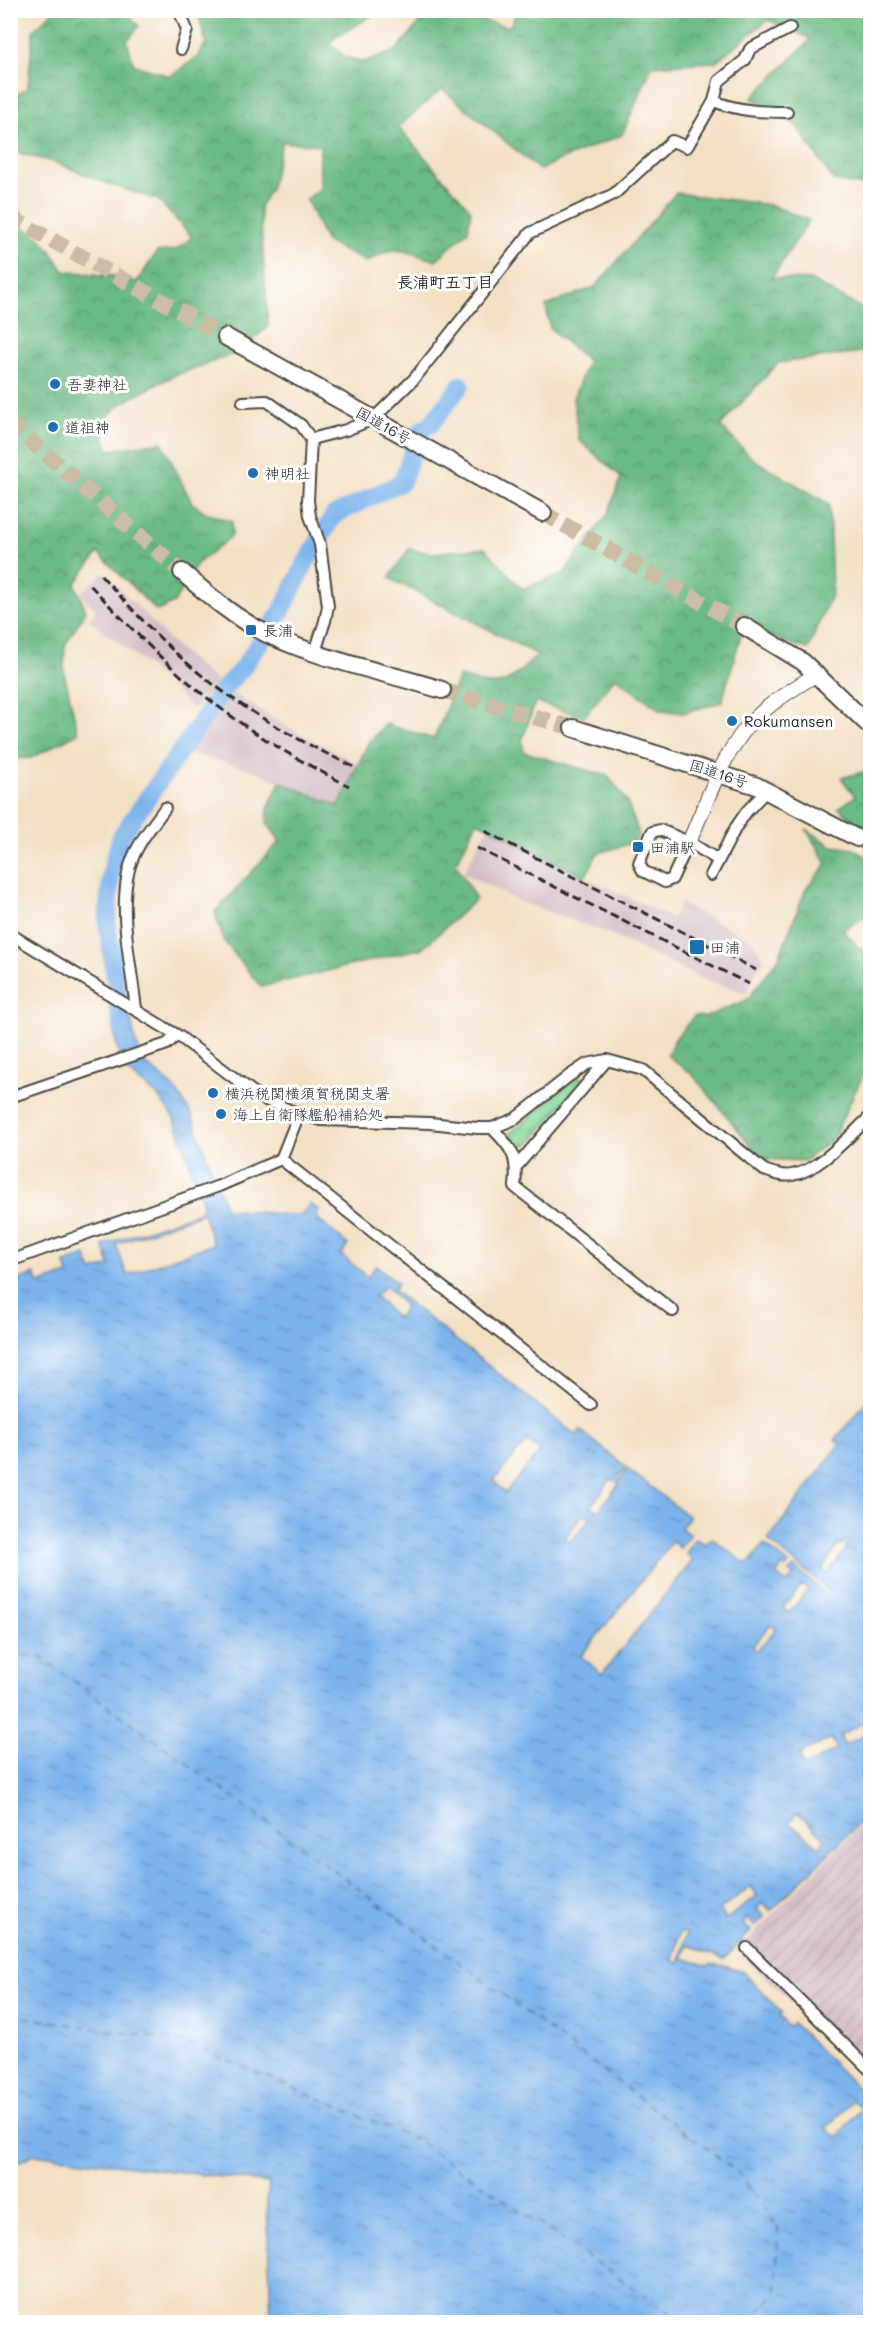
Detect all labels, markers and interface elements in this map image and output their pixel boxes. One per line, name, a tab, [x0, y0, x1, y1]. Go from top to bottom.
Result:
district label: 長浦町五丁目	[397, 271, 493, 292]
place label: 吾妻神社	[67, 374, 127, 394]
marker: 吾妻神社	[48, 377, 62, 391]
street label: 国道16号	[353, 402, 415, 448]
place label: 道祖神	[65, 417, 110, 437]
marker: 道祖神	[46, 420, 60, 434]
place label: 神明社	[265, 463, 310, 483]
marker: 神明社	[246, 466, 260, 480]
place label: 長浦	[263, 620, 293, 640]
marker: 長浦	[244, 623, 258, 637]
place label: Rokumansen	[744, 711, 833, 731]
marker: Rokumansen	[725, 714, 739, 728]
street label: 国道16号	[687, 754, 751, 792]
place label: 田浦駅	[650, 837, 695, 857]
marker: 田浦駅	[631, 840, 645, 854]
place label: 田浦	[710, 937, 740, 957]
marker: 田浦	[688, 938, 706, 956]
place label: 横浜税関横須賀税関支署	[225, 1083, 390, 1103]
marker: 横浜税関横須賀税関支署	[206, 1086, 220, 1100]
place label: 海上自衛隊艦船補給処	[233, 1104, 383, 1124]
marker: 海上自衛隊艦船補給処	[214, 1107, 228, 1121]

